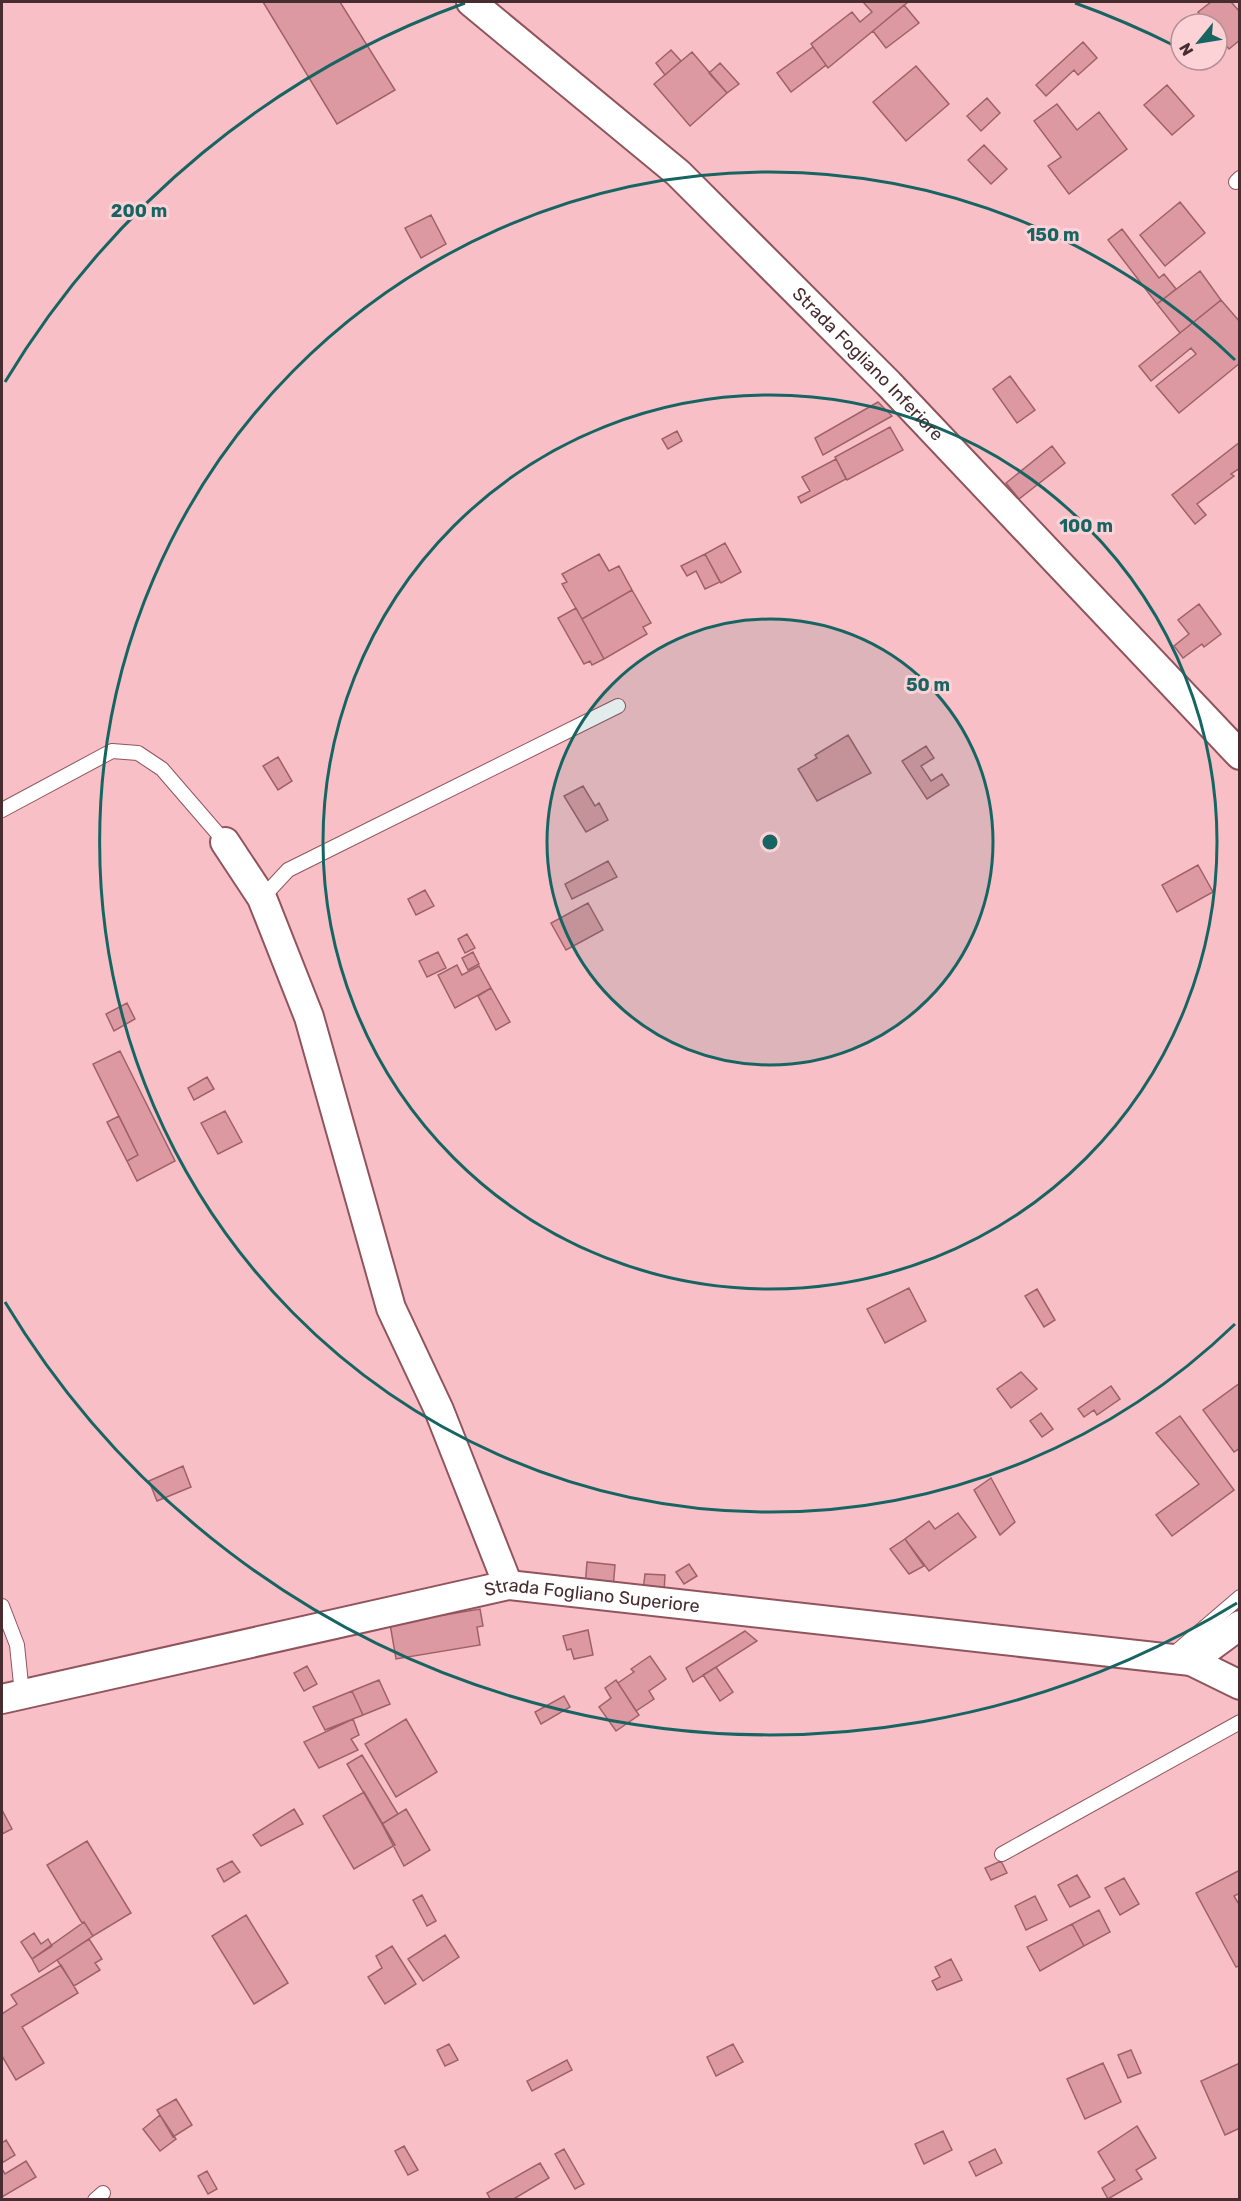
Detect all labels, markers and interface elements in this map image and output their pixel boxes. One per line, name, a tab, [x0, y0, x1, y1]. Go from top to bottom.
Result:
north arrow	[1169, 12, 1229, 72]
text: N	[1175, 40, 1198, 59]
text: 200 m	[111, 200, 167, 222]
text: 150 m	[1026, 224, 1080, 246]
street label: Strada Fogliano Inferiore	[788, 283, 948, 446]
text: 100 m	[1059, 515, 1113, 537]
text: 50 m	[906, 674, 950, 696]
centre of rings	[760, 832, 780, 852]
street label: Strada Fogliano Superiore	[482, 1574, 701, 1617]

